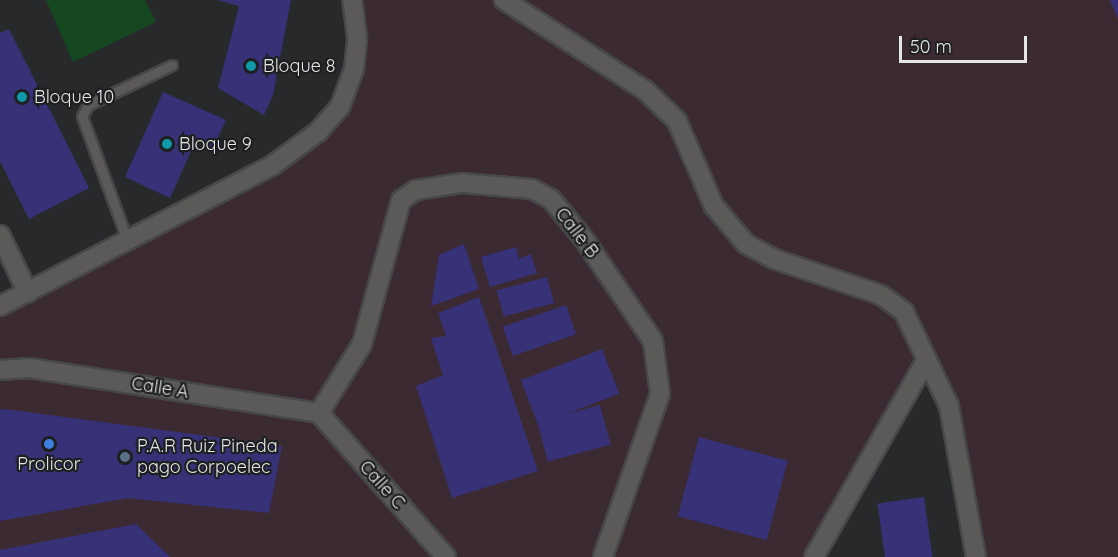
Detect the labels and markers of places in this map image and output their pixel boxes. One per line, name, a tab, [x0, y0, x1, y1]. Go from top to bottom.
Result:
place label: Bloque 8	[263, 55, 335, 77]
marker: Bloque 8	[244, 59, 258, 73]
place label: Bloque 10	[34, 86, 114, 108]
marker: Bloque 10	[15, 90, 29, 104]
place label: Bloque 9	[179, 133, 252, 155]
marker: Bloque 9	[160, 137, 174, 151]
place label: P.A.R Ruiz Pineda pago Corpoelec	[137, 436, 278, 478]
marker: Prolicor	[42, 437, 56, 451]
marker: P.A.R Ruiz Pineda pago Corpoelec	[118, 450, 132, 464]
place label: Prolicor	[17, 453, 81, 475]

